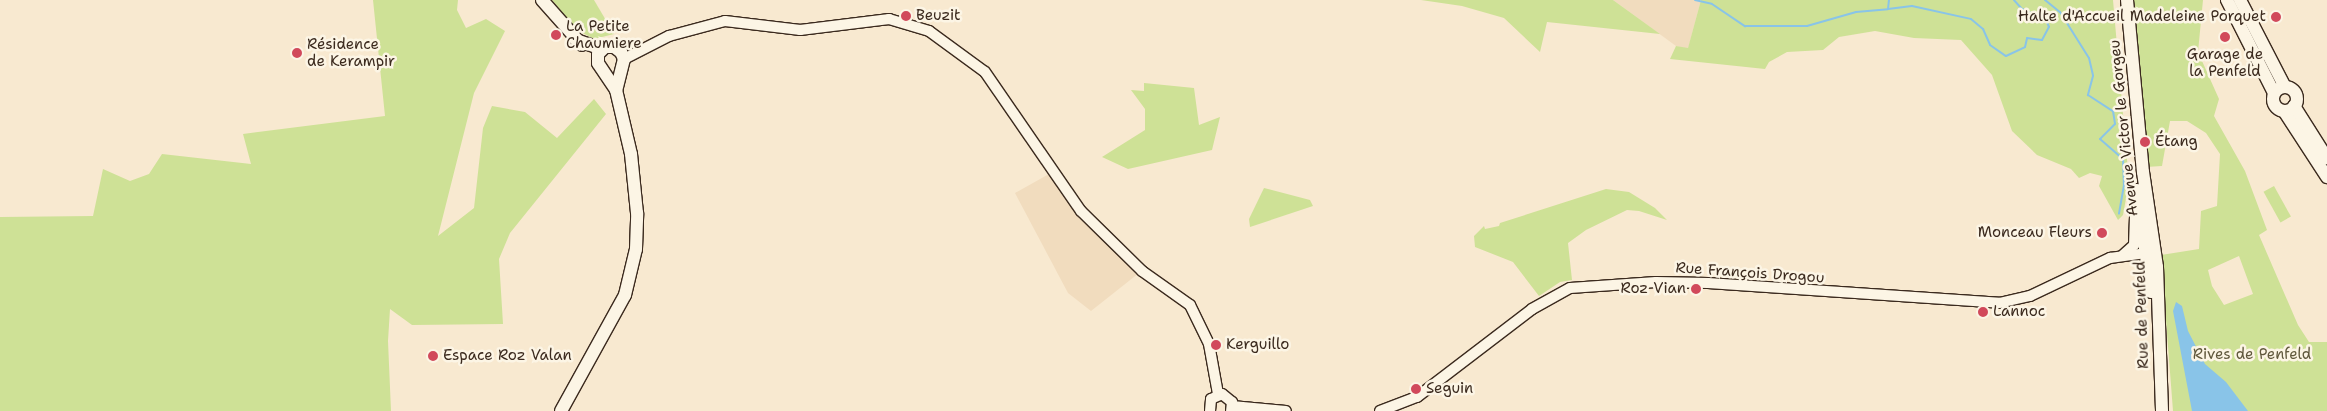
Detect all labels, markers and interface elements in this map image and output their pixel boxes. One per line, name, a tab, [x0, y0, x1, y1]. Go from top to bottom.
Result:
place label: Beuzit	[916, 7, 961, 25]
place label: Halte d'Accueil Madeleine Porquet	[2018, 8, 2266, 26]
marker: Beuzit	[900, 10, 912, 22]
marker: Halte d'Accueil Madeleine Porquet	[2270, 11, 2282, 23]
place label: La Petite Chaumiere	[566, 17, 642, 52]
marker: La Petite Chaumiere	[550, 29, 562, 41]
marker: Garage de la Penfeld	[2219, 31, 2231, 43]
place label: Résidence de Kerampir	[307, 35, 395, 70]
street label: Avenue Victor le Gorgeu	[2106, 39, 2142, 217]
place label: Garage de la Penfeld	[2187, 45, 2263, 80]
marker: Résidence de Kerampir	[291, 47, 303, 59]
place label: Étang	[2155, 133, 2198, 151]
marker: Étang	[2139, 136, 2151, 148]
place label: Monceau Fleurs	[1978, 224, 2092, 242]
marker: Monceau Fleurs	[2096, 227, 2108, 239]
street label: Rue François Drogou	[1675, 259, 1825, 287]
street label: Rue de Penfeld	[2131, 261, 2153, 369]
place label: Roz Vian	[1621, 280, 1686, 298]
marker: Roz Vian	[1690, 283, 1702, 295]
place label: Lannoc	[1993, 303, 2045, 321]
marker: Lannoc	[1977, 306, 1989, 318]
place label: Kerguillo	[1226, 336, 1289, 354]
marker: Kerguillo	[1210, 339, 1222, 351]
park label: Rives de Penfeld	[2193, 346, 2311, 364]
place label: Espace Roz Valan	[443, 347, 572, 365]
marker: Espace Roz Valan	[427, 350, 439, 362]
place label: Seguin	[1426, 380, 1473, 398]
marker: Seguin	[1410, 383, 1422, 395]

